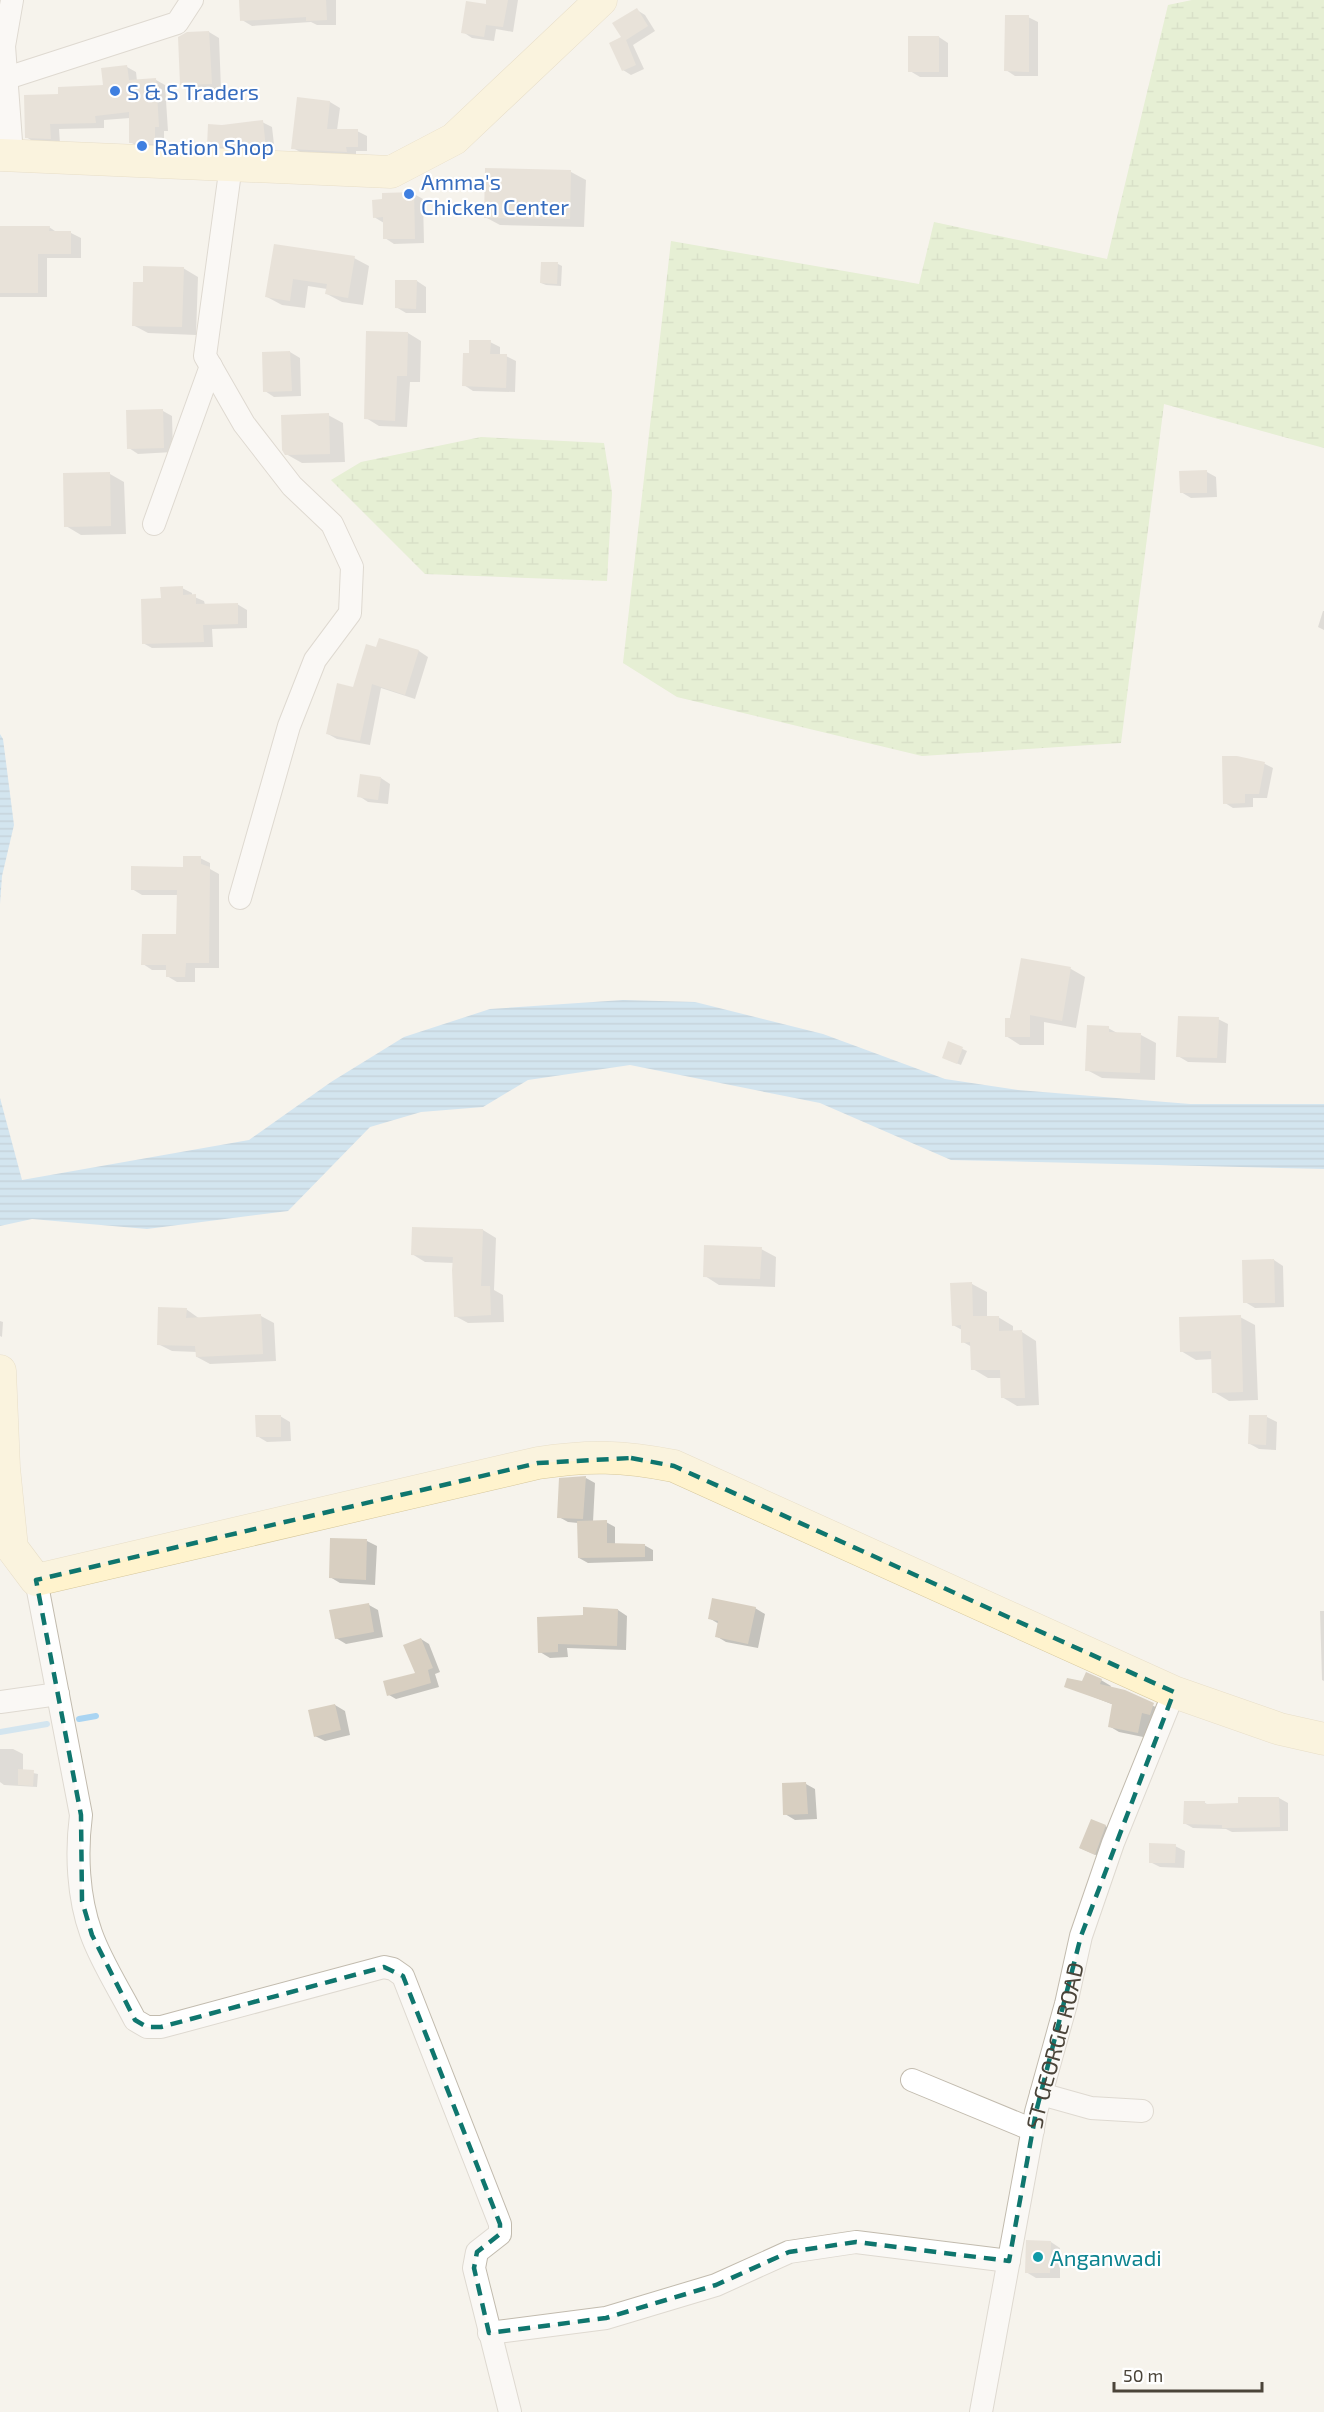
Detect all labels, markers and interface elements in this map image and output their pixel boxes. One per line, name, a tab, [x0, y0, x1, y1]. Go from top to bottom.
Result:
place label: S & S Traders	[127, 78, 259, 104]
marker: S & S Traders	[108, 84, 122, 98]
place label: Ration Shop	[154, 133, 274, 159]
marker: Ration Shop	[135, 139, 149, 153]
place label: Amma's Chicken Center	[421, 168, 569, 219]
marker: Amma's Chicken Center	[402, 187, 416, 201]
street label: ST GEORGE ROAD	[1020, 1960, 1088, 2131]
place label: Anganwadi	[1050, 2244, 1162, 2270]
marker: Anganwadi	[1031, 2250, 1045, 2264]
scale bar	[1114, 2355, 1262, 2393]
text: 50 m	[1123, 2364, 1163, 2386]

